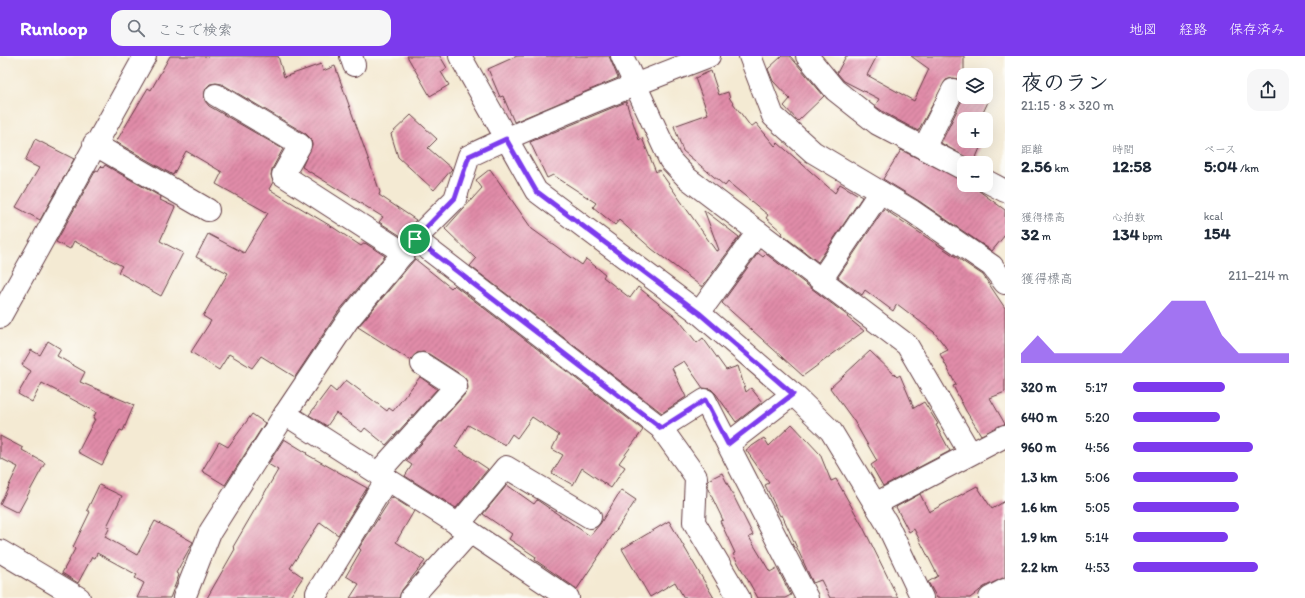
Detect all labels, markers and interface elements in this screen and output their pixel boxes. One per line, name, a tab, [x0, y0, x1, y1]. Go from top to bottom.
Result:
search box	[111, 10, 391, 46]
text: Runloop	[20, 17, 87, 40]
icon: search	[125, 17, 147, 39]
text: ここで検索	[157, 21, 232, 39]
text: 地図	[1129, 21, 1157, 38]
text: 経路	[1179, 21, 1207, 38]
text: 保存済み	[1229, 21, 1285, 38]
map controls	[957, 68, 993, 192]
button: layers	[957, 68, 993, 104]
text: 夜のラン	[1021, 69, 1109, 96]
button: share	[1247, 69, 1289, 111]
text: 21:15 · 8 × 320 m	[1021, 98, 1114, 113]
button: +	[957, 112, 993, 148]
text: 距離	[1021, 143, 1043, 156]
text: 時間	[1112, 143, 1134, 156]
text: ペース	[1204, 143, 1236, 156]
button: −	[957, 156, 993, 192]
text: 2.56	[1021, 156, 1052, 176]
text: 12:58	[1112, 156, 1152, 176]
text: 5:04	[1204, 156, 1237, 176]
text: km	[1052, 162, 1069, 175]
text: /km	[1237, 162, 1259, 175]
text: kcal	[1204, 210, 1223, 223]
text: 獲得標高	[1021, 211, 1065, 224]
text: 心拍数	[1112, 211, 1145, 224]
pin	[398, 222, 432, 256]
text: 154	[1204, 223, 1231, 243]
text: 32	[1021, 224, 1039, 244]
text: 134	[1112, 224, 1140, 244]
icon: arrive	[404, 228, 426, 250]
text: m	[1039, 230, 1051, 243]
text: bpm	[1140, 230, 1163, 243]
text: 211–214 m	[1228, 268, 1289, 283]
text: 獲得標高	[1021, 271, 1073, 286]
text: 320 m	[1021, 380, 1057, 395]
text: 5:17	[1085, 380, 1108, 395]
text: 640 m	[1021, 410, 1058, 425]
text: 5:20	[1085, 410, 1110, 425]
text: 960 m	[1021, 440, 1057, 455]
text: 4:56	[1085, 440, 1110, 455]
text: 1.3 km	[1021, 470, 1057, 485]
text: 5:06	[1085, 470, 1110, 485]
text: 1.6 km	[1021, 500, 1057, 515]
text: 5:05	[1085, 500, 1110, 515]
text: 1.9 km	[1021, 530, 1057, 545]
text: 5:14	[1085, 530, 1109, 545]
text: 2.2 km	[1021, 560, 1058, 575]
text: 4:53	[1085, 560, 1110, 575]

